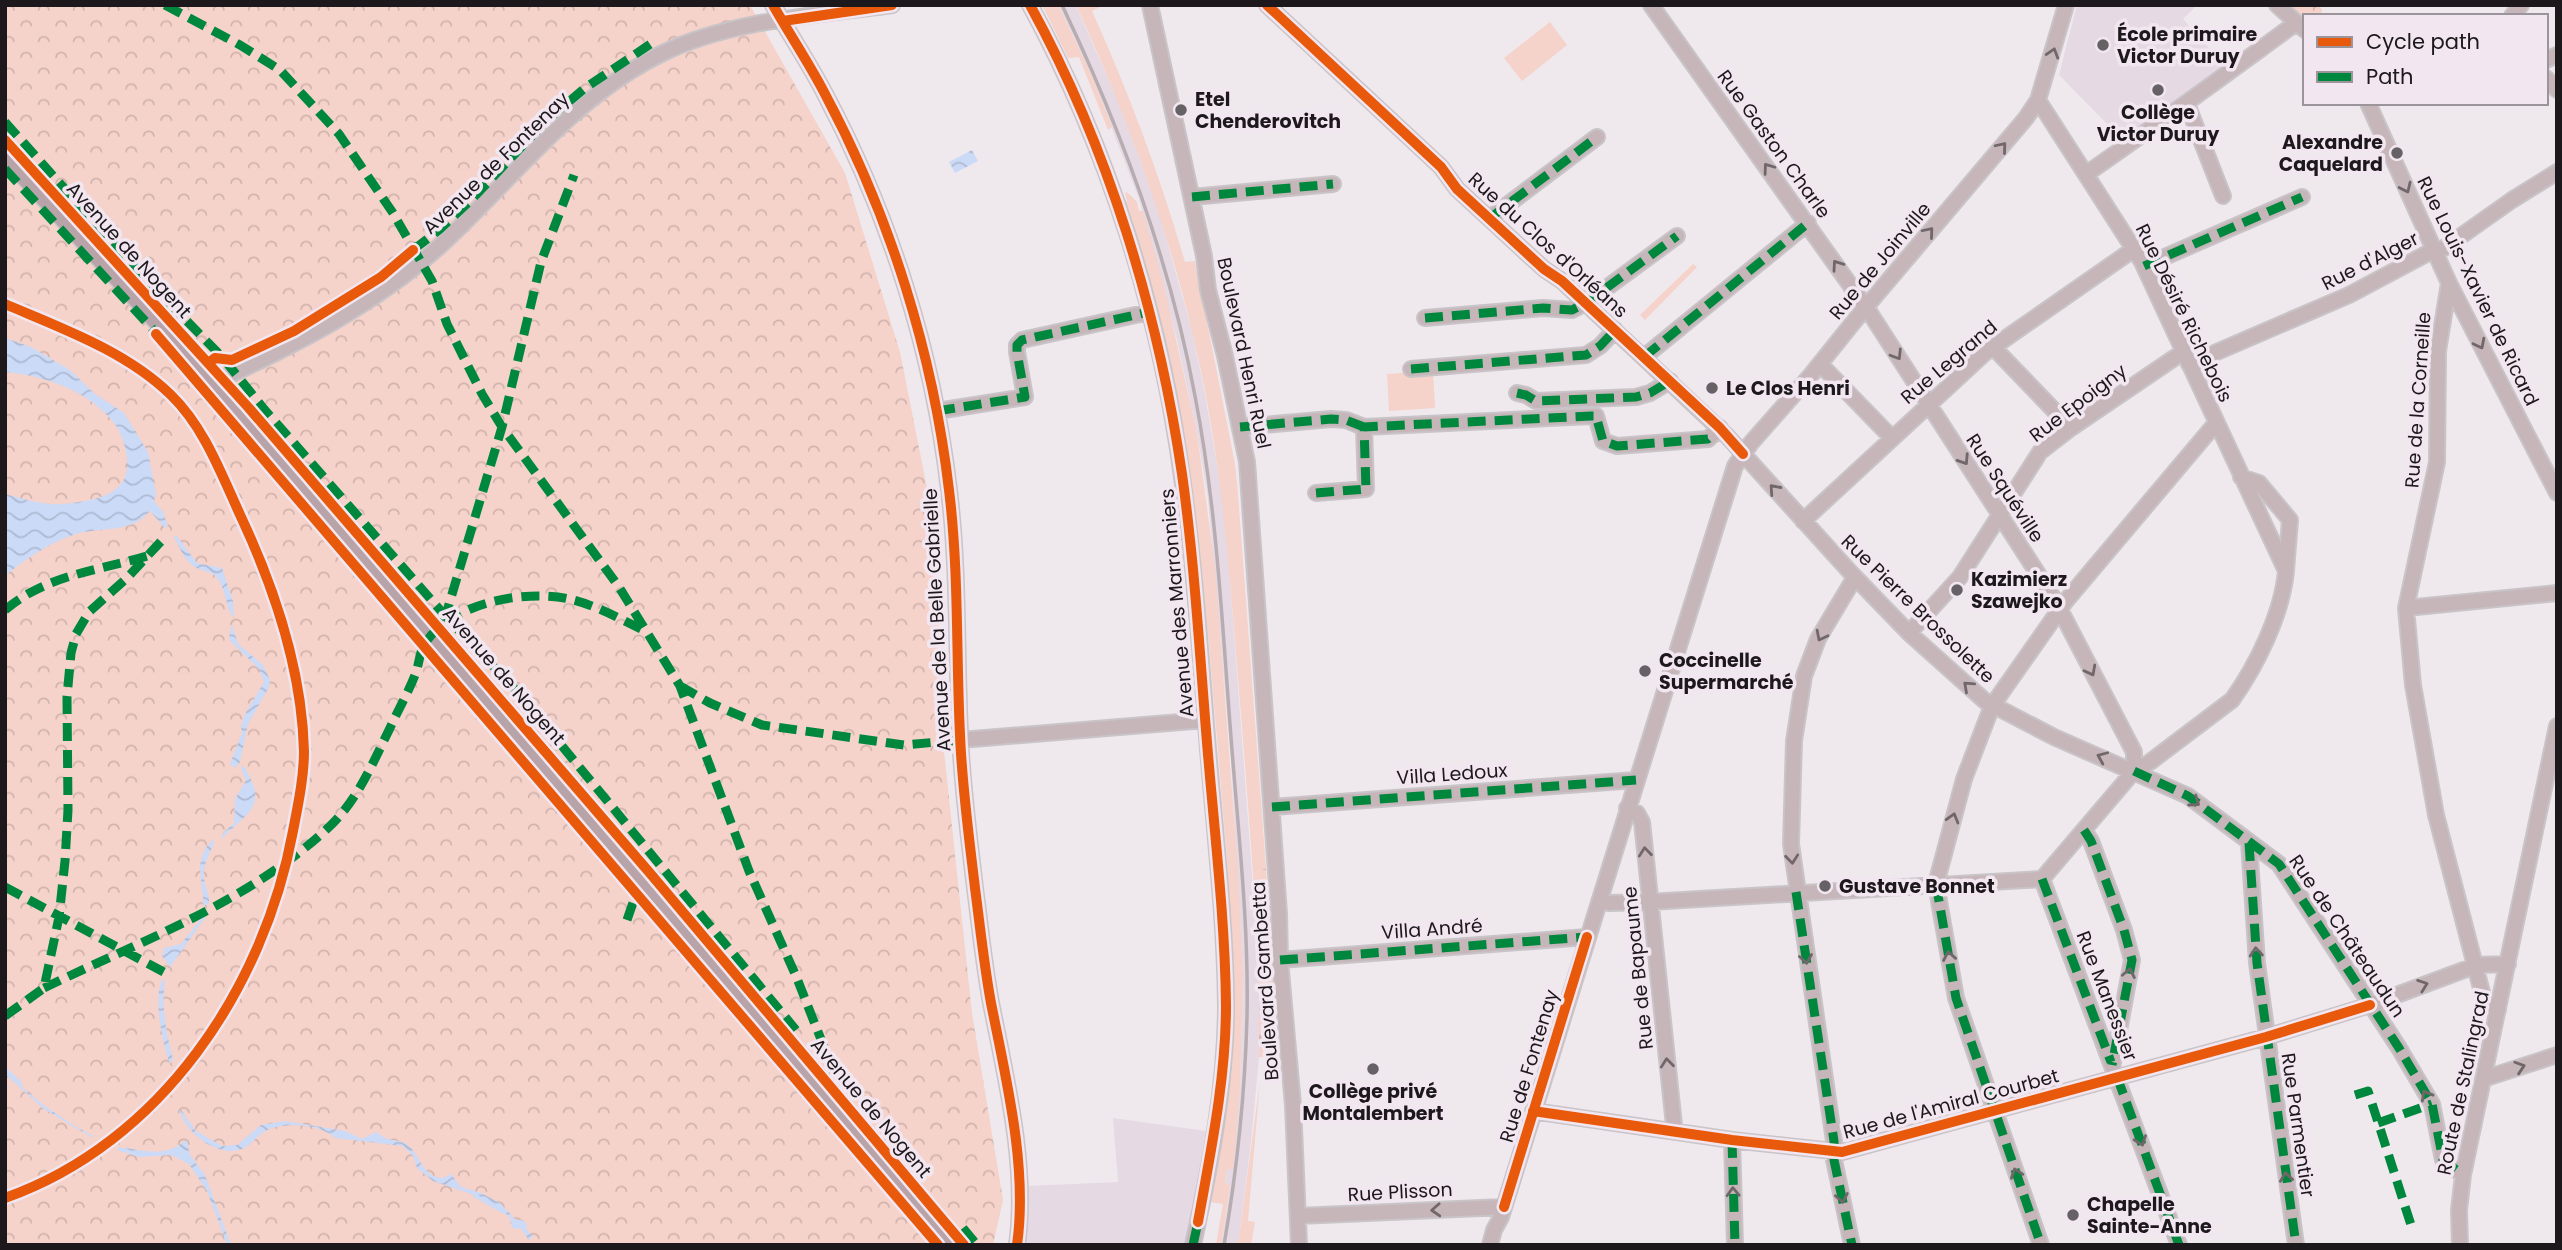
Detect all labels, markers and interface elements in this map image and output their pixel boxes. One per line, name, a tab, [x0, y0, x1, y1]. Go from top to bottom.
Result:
legend	[2303, 14, 2548, 105]
place label: École primaire Victor Duruy	[2117, 21, 2258, 70]
text: Cycle path	[2366, 27, 2480, 56]
marker: École primaire Victor Duruy	[2095, 37, 2111, 53]
one-way arrow	[2045, 47, 2060, 59]
text: Path	[2366, 62, 2413, 91]
street label: Rue Gaston Charle	[1711, 64, 1837, 224]
marker: Collège Victor Duruy	[2150, 82, 2166, 98]
street label: Avenue de Fontenay	[417, 86, 576, 240]
place label: Etel Chenderovitch	[1195, 86, 1341, 135]
place label: Collège Victor Duruy	[2097, 99, 2220, 148]
marker: Etel Chenderovitch	[1173, 102, 1189, 118]
place label: Alexandre Caquelard	[2279, 129, 2383, 178]
one-way arrow	[1994, 142, 2006, 155]
marker: Alexandre Caquelard	[2389, 145, 2405, 161]
one-way arrow	[1764, 163, 1776, 176]
street label: Rue du Clos d'Orléans	[1462, 166, 1634, 324]
street label: Rue Louis-Xavier de Ricard	[2411, 172, 2545, 410]
street label: Avenue de Nogent	[60, 176, 198, 324]
one-way arrow	[2398, 180, 2412, 193]
street label: Rue de Joinville	[1823, 196, 1937, 326]
street label: Rue Désiré Richebois	[2129, 219, 2239, 407]
street label: Rue d'Alger	[2317, 225, 2423, 297]
one-way arrow	[1921, 228, 1933, 241]
street label: Boulevard Henri Ruel	[1211, 255, 1277, 451]
one-way arrow	[1833, 260, 1845, 273]
street label: Rue de la Corneille	[2398, 311, 2438, 489]
street label: Rue Legrand	[1895, 314, 2003, 410]
one-way arrow	[2471, 337, 2485, 349]
one-way arrow	[1888, 348, 1901, 361]
street label: Rue Epoigny	[2024, 357, 2133, 449]
place label: Le Clos Henri	[1726, 375, 1850, 402]
marker: Le Clos Henri	[1704, 380, 1720, 396]
street label: Rue Squéville	[1960, 428, 2050, 548]
one-way arrow	[1956, 452, 1969, 465]
one-way arrow	[1770, 484, 1782, 497]
street label: Avenue de la Belle Gabrielle	[917, 488, 957, 752]
street label: Avenue des Marronniers	[1154, 488, 1200, 718]
street label: Rue Pierre Brossolette	[1835, 528, 2001, 690]
place label: Kazimierz Szawejko	[1971, 566, 2067, 615]
marker: Kazimierz Szawejko	[1949, 582, 1965, 598]
street label: Avenue de Nogent	[436, 601, 572, 751]
one-way arrow	[1815, 628, 1829, 641]
place label: Coccinelle Supermarché	[1659, 647, 1794, 696]
marker: Coccinelle Supermarché	[1637, 663, 1653, 679]
one-way arrow	[2083, 664, 2096, 676]
one-way arrow	[1963, 681, 1976, 694]
one-way arrow	[2097, 751, 2109, 765]
street label: Villa Ledoux	[1396, 757, 1508, 791]
one-way arrow	[2187, 794, 2200, 806]
one-way arrow	[1944, 813, 1959, 825]
one-way arrow	[1637, 846, 1652, 858]
street label: Rue de Châteaudun	[2282, 849, 2412, 1023]
one-way arrow	[1785, 853, 1800, 865]
place label: Gustave Bonnet	[1839, 873, 1995, 900]
marker: Gustave Bonnet	[1817, 878, 1833, 894]
street label: Boulevard Gambetta	[1245, 881, 1285, 1081]
street label: Rue de Bapaume	[1616, 885, 1660, 1051]
street label: Villa André	[1380, 912, 1484, 946]
street label: Rue Manessier	[2070, 927, 2144, 1065]
one-way arrow	[2248, 946, 2263, 958]
one-way arrow	[1942, 951, 1957, 962]
one-way arrow	[1799, 953, 1814, 965]
one-way arrow	[2121, 967, 2136, 979]
one-way arrow	[2417, 979, 2429, 993]
street label: Rue de Fontenay	[1493, 986, 1565, 1146]
street label: Route de Stalingrad	[2430, 989, 2496, 1177]
street label: Avenue de Nogent	[804, 1032, 938, 1184]
street label: Rue Parmentier	[2275, 1051, 2321, 1199]
one-way arrow	[1660, 1058, 1675, 1069]
marker: Collège privé Montalembert	[1365, 1061, 1381, 1077]
one-way arrow	[2513, 1061, 2525, 1075]
street label: Rue de l'Amiral Courbet	[1840, 1062, 2062, 1146]
place label: Collège privé Montalembert	[1303, 1078, 1444, 1127]
one-way arrow	[2421, 1090, 2434, 1102]
one-way arrow	[2132, 1134, 2146, 1146]
one-way arrow	[2010, 1168, 2024, 1180]
one-way arrow	[2279, 1171, 2294, 1183]
street label: Rue Plisson	[1347, 1176, 1453, 1208]
one-way arrow	[1725, 1187, 1741, 1197]
place label: Chapelle Sainte-Anne	[2087, 1191, 2212, 1240]
one-way arrow	[1834, 1192, 1849, 1204]
one-way arrow	[1431, 1202, 1442, 1217]
marker: Chapelle Sainte-Anne	[2065, 1207, 2081, 1223]

